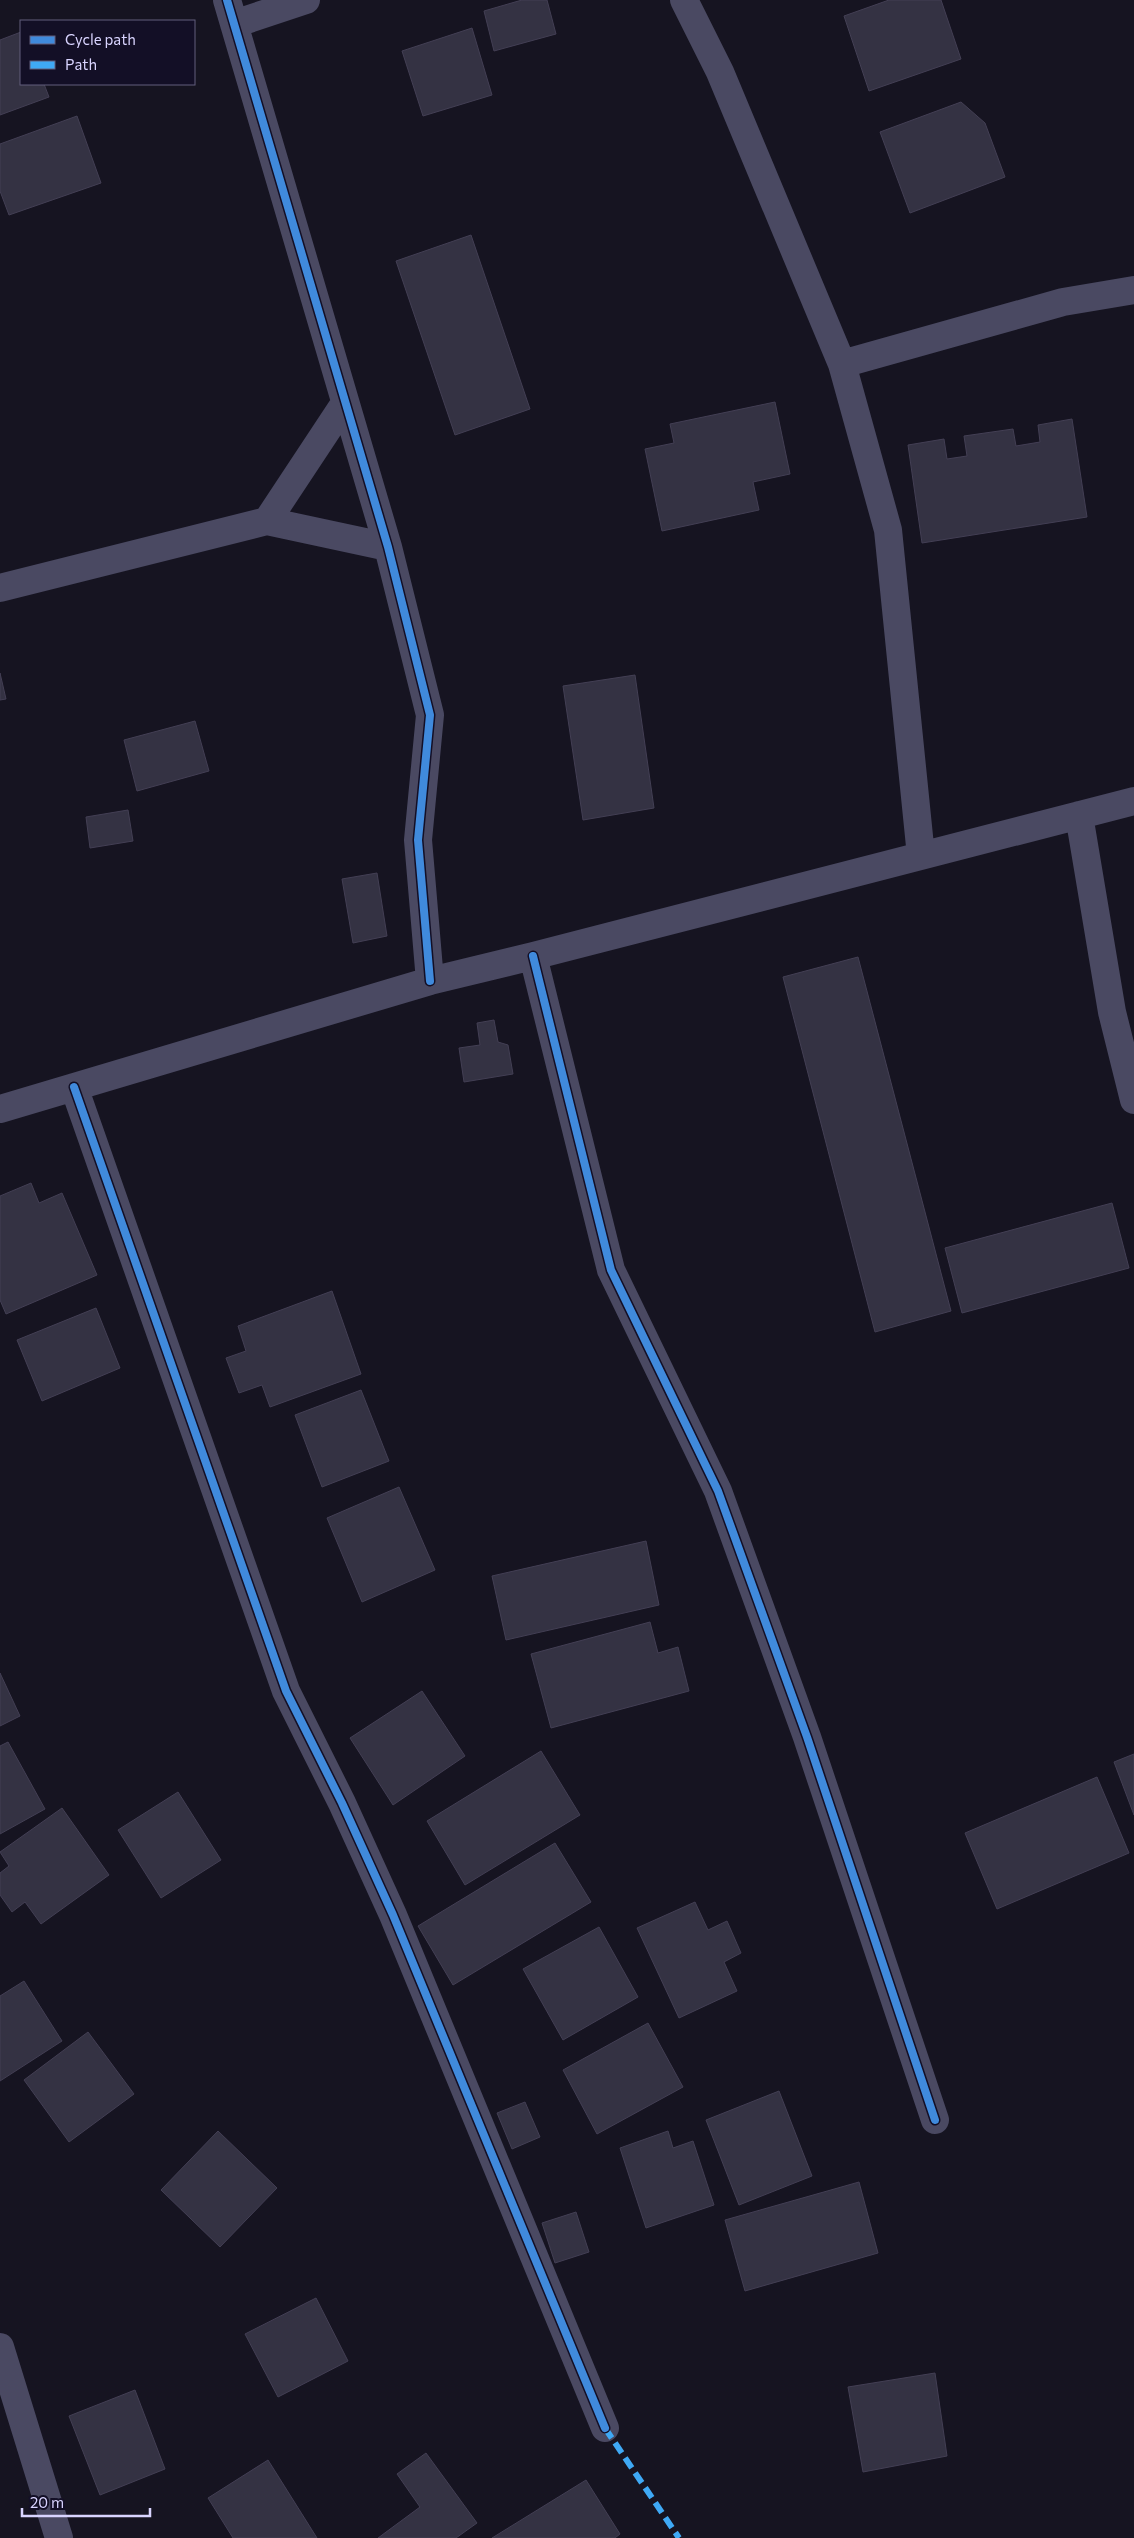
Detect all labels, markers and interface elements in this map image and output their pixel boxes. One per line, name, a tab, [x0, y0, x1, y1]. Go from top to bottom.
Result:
legend	[20, 20, 195, 85]
text: Cycle path	[65, 30, 136, 48]
text: Path	[65, 55, 97, 73]
scale bar	[22, 2486, 150, 2518]
text: 20 m	[30, 2493, 64, 2511]

